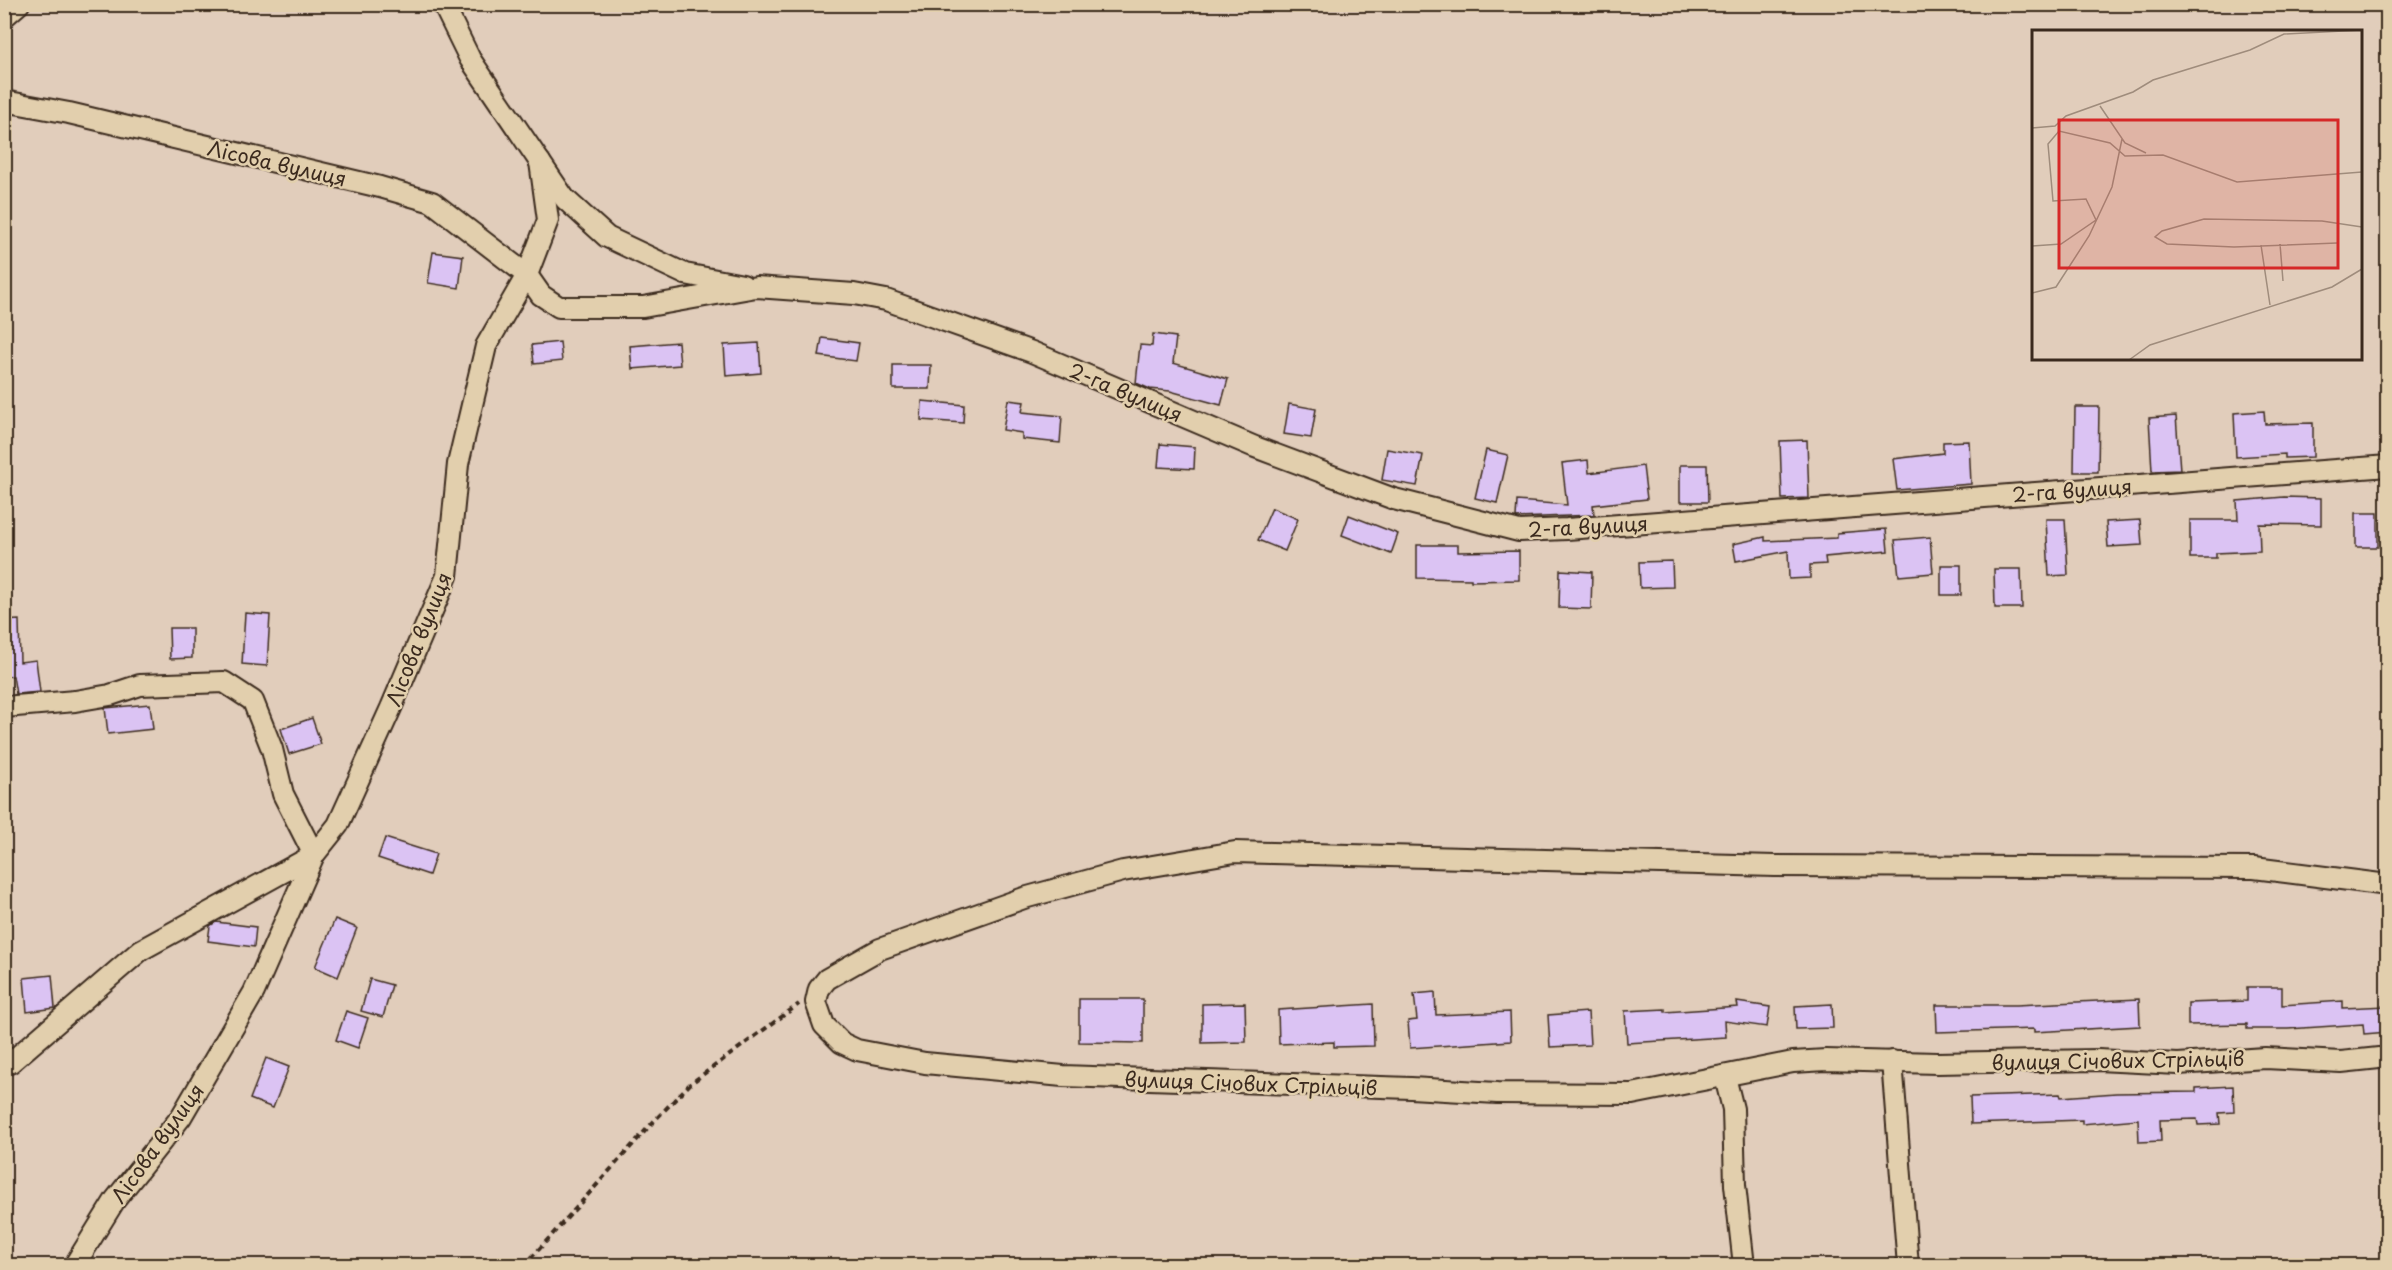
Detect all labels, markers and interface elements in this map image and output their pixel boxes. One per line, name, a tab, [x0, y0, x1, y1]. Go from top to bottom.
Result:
inset map	[2032, 30, 2362, 360]
street label: Лісова вулиця	[205, 132, 349, 194]
street label: 2-га вулиця	[1065, 355, 1187, 429]
street label: 2-га вулиця	[2011, 471, 2133, 509]
street label: 2-га вулиця	[1527, 508, 1649, 544]
street label: Лісова вулиця	[378, 568, 458, 710]
street label: вулиця Січових Стрільців	[1991, 1043, 2245, 1077]
street label: вулиця Січових Стрільців	[1124, 1064, 1378, 1102]
street label: Лісова вулиця	[103, 1077, 211, 1209]

